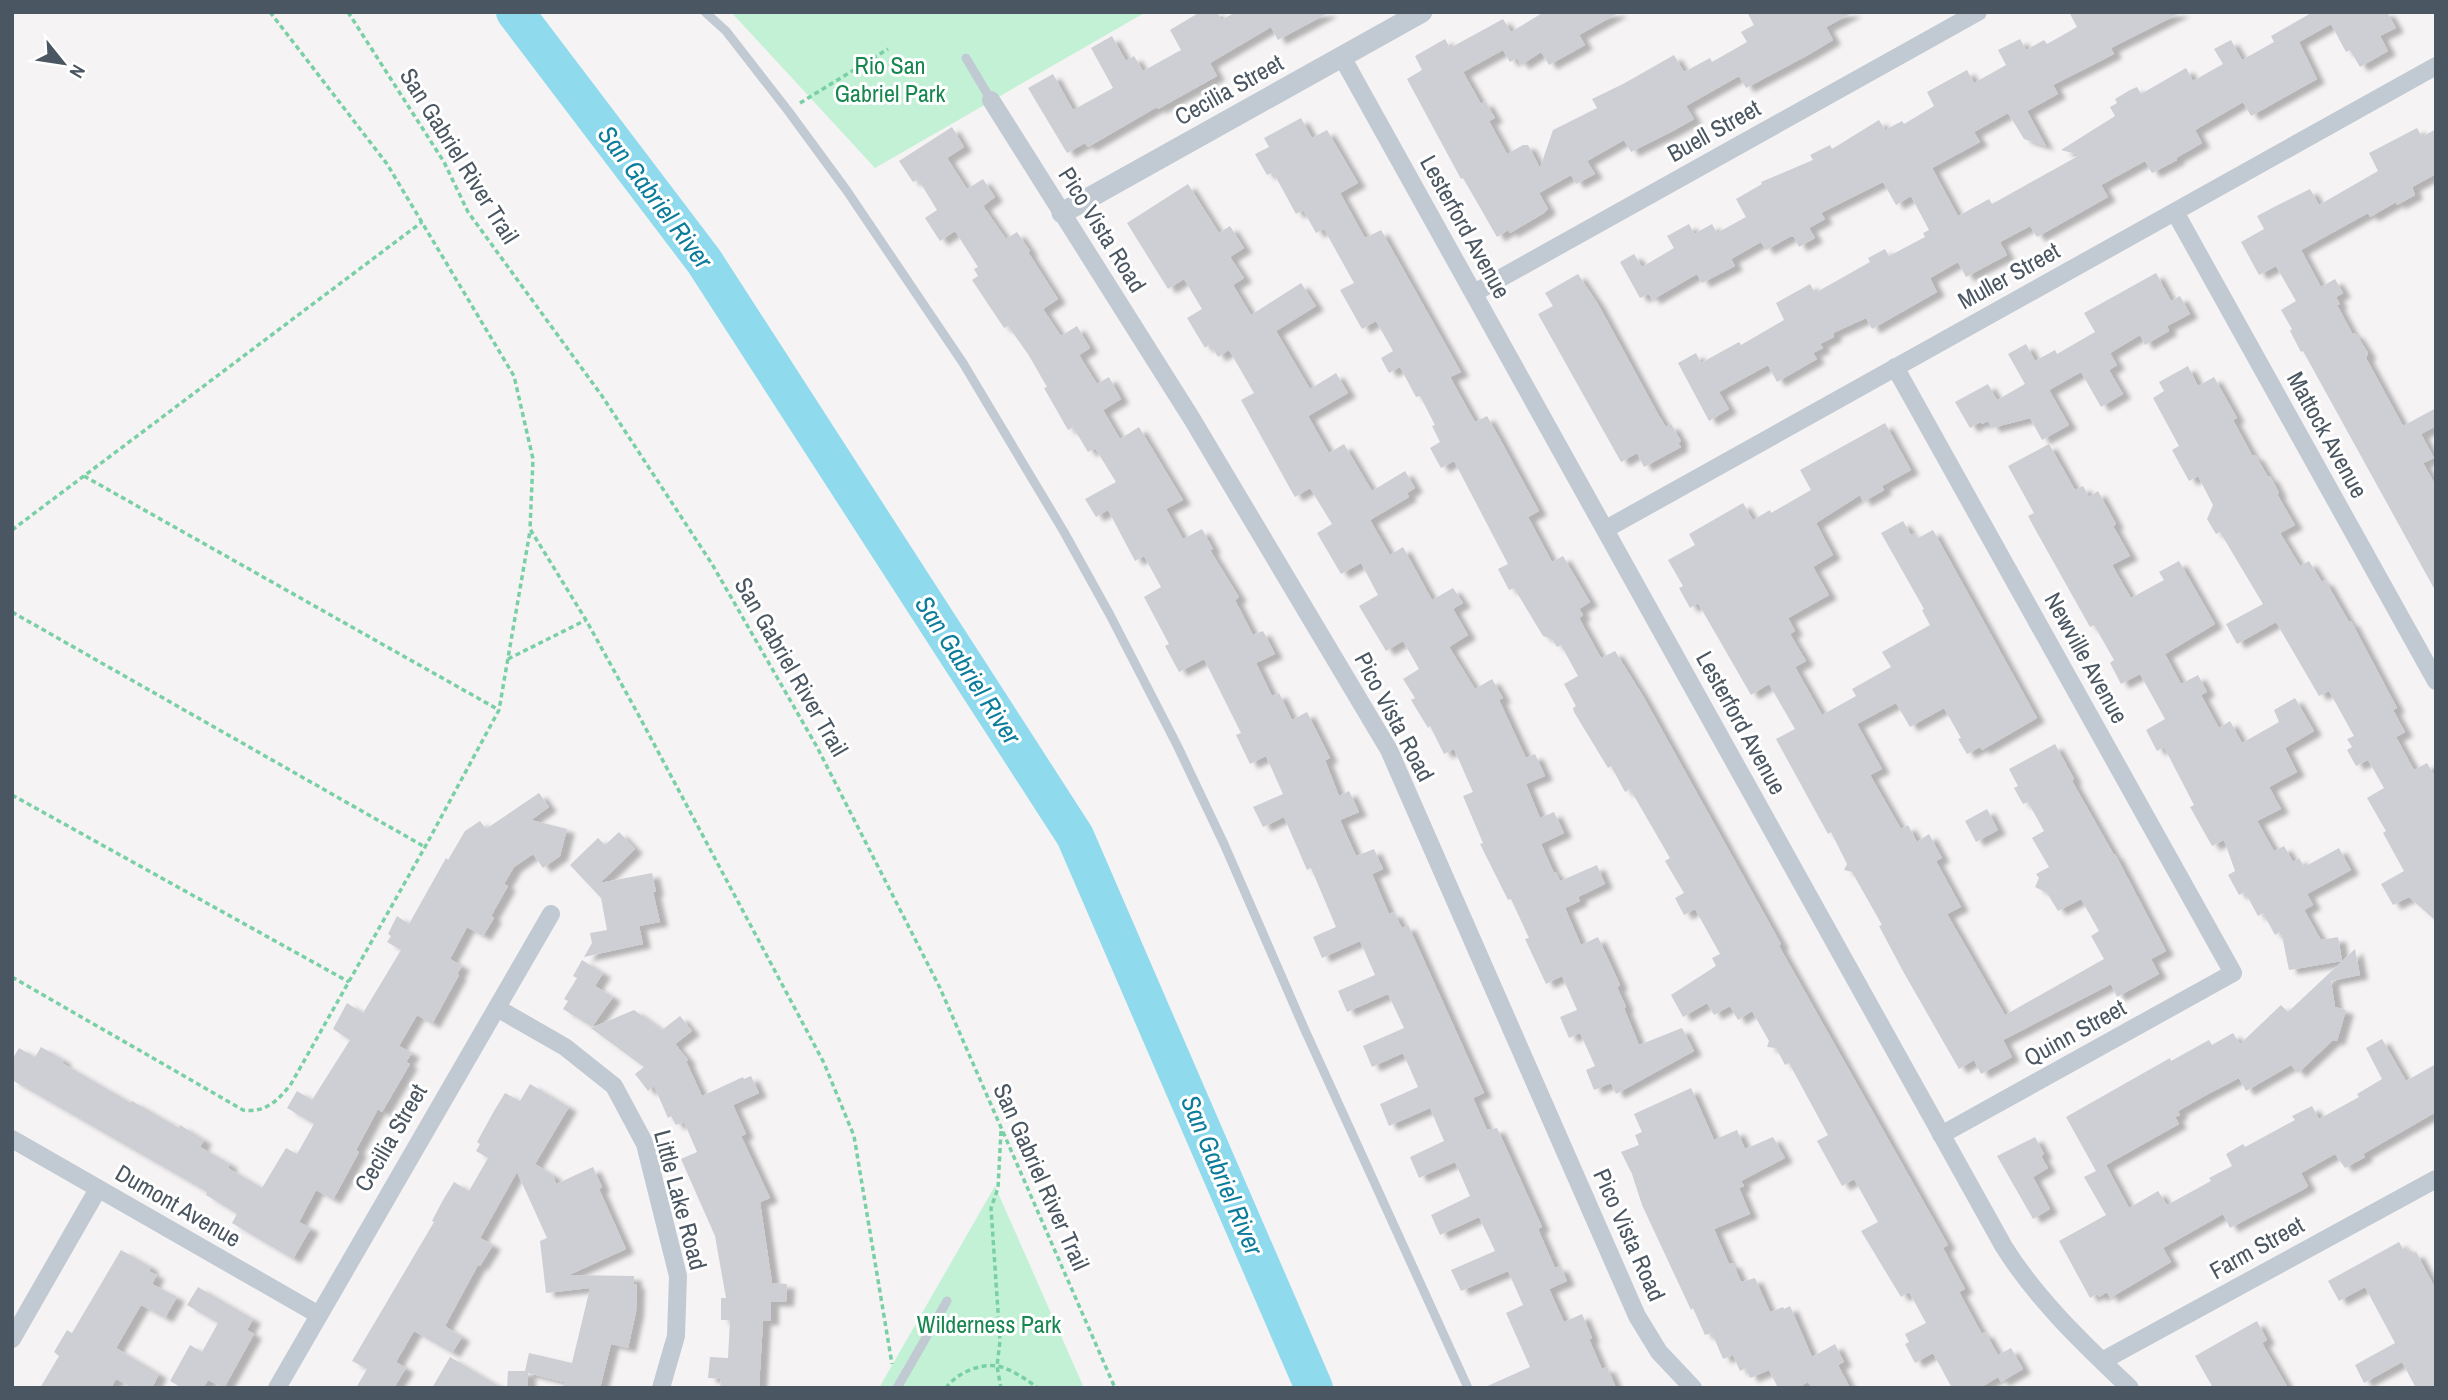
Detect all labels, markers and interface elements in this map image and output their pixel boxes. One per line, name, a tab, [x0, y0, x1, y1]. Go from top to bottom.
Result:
north arrow	[28, 28, 98, 98]
street label: Cecilia Street	[1169, 46, 1289, 132]
park label: Rio San Gabriel Park	[835, 49, 945, 109]
text: N	[64, 60, 92, 83]
street label: San Gabriel River Trail	[393, 62, 527, 249]
street label: Buell Street	[1661, 91, 1766, 169]
water label: San Gabriel River	[590, 118, 721, 276]
street label: Lesterford Avenue	[1413, 149, 1519, 304]
street label: Pico Vista Road	[1052, 161, 1154, 298]
street label: Muller Street	[1952, 234, 2066, 316]
street label: Mattock Avenue	[2280, 366, 2376, 503]
street label: San Gabriel River Trail	[728, 571, 856, 762]
street label: Newville Avenue	[2038, 586, 2136, 729]
water label: San Gabriel River	[907, 589, 1030, 752]
street label: Lesterford Avenue	[1689, 645, 1795, 800]
street label: Pico Vista Road	[1347, 646, 1442, 787]
street label: Quinn Street	[2018, 991, 2132, 1073]
street label: Cecilia Street	[346, 1077, 434, 1197]
street label: San Gabriel River Trail	[986, 1078, 1097, 1275]
water label: San Gabriel River	[1173, 1089, 1272, 1261]
street label: Little Lake Road	[647, 1126, 715, 1273]
street label: Dumont Avenue	[110, 1156, 247, 1254]
street label: Pico Vista Road	[1586, 1163, 1673, 1306]
street label: Farm Street	[2204, 1208, 2310, 1286]
park label: Wilderness Park	[917, 1308, 1061, 1340]

